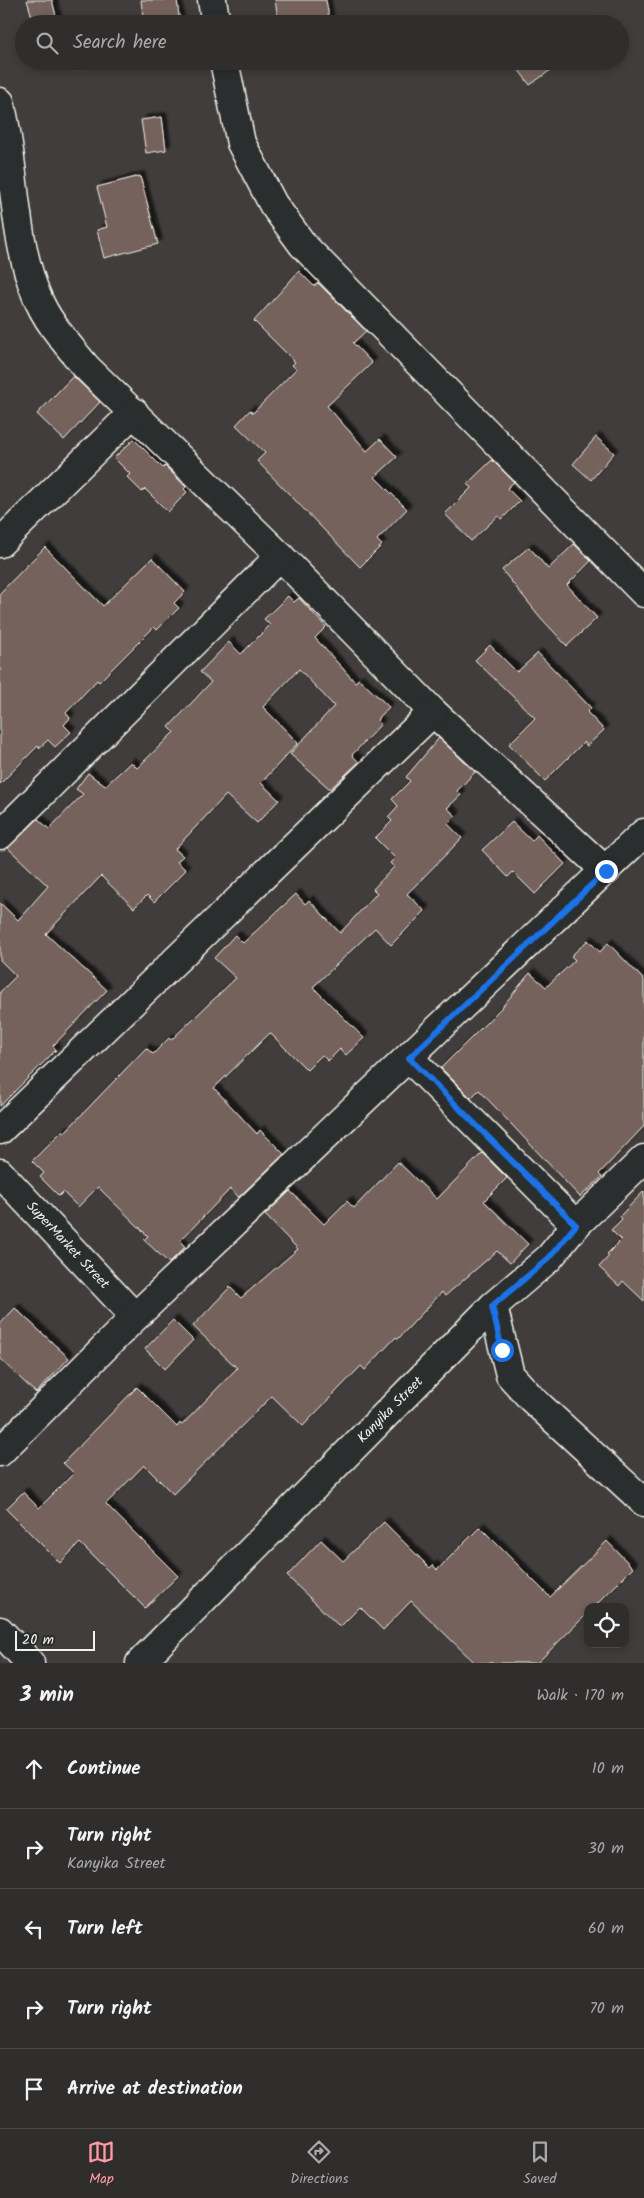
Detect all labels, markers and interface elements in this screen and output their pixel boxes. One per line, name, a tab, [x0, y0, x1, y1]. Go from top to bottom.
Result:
search box	[15, 15, 629, 70]
text: Search here	[73, 28, 167, 58]
icon: search	[33, 29, 61, 57]
route end	[595, 860, 618, 883]
street label: SuperMarket Street	[21, 1196, 115, 1295]
route start	[491, 1339, 514, 1362]
street label: Kanyika Street	[352, 1371, 429, 1448]
map controls	[584, 1603, 629, 1648]
button: locate	[584, 1603, 629, 1648]
scale bar	[15, 1628, 95, 1651]
text: 20 m	[22, 1629, 54, 1651]
text: 3 min	[20, 1679, 74, 1712]
text: Walk · 170 m	[536, 1683, 624, 1708]
text: Continue	[67, 1754, 140, 1784]
icon: ahead	[20, 1755, 48, 1783]
text: 10 m	[592, 1756, 624, 1781]
text: Turn right	[67, 1821, 152, 1851]
icon: right	[20, 1835, 48, 1863]
text: 30 m	[588, 1836, 624, 1861]
text: Kanyika Street	[67, 1851, 166, 1876]
text: Turn left	[67, 1914, 142, 1944]
icon: left	[20, 1915, 48, 1943]
text: 60 m	[588, 1916, 624, 1941]
text: Turn right	[67, 1994, 152, 2024]
icon: right	[20, 1995, 48, 2023]
text: 70 m	[589, 1996, 624, 2021]
text: Arrive at destination	[67, 2074, 243, 2104]
icon: arrive	[20, 2075, 48, 2103]
tab: Map	[87, 2138, 115, 2190]
tab: Directions	[290, 2138, 348, 2190]
tab: Saved	[523, 2138, 557, 2190]

